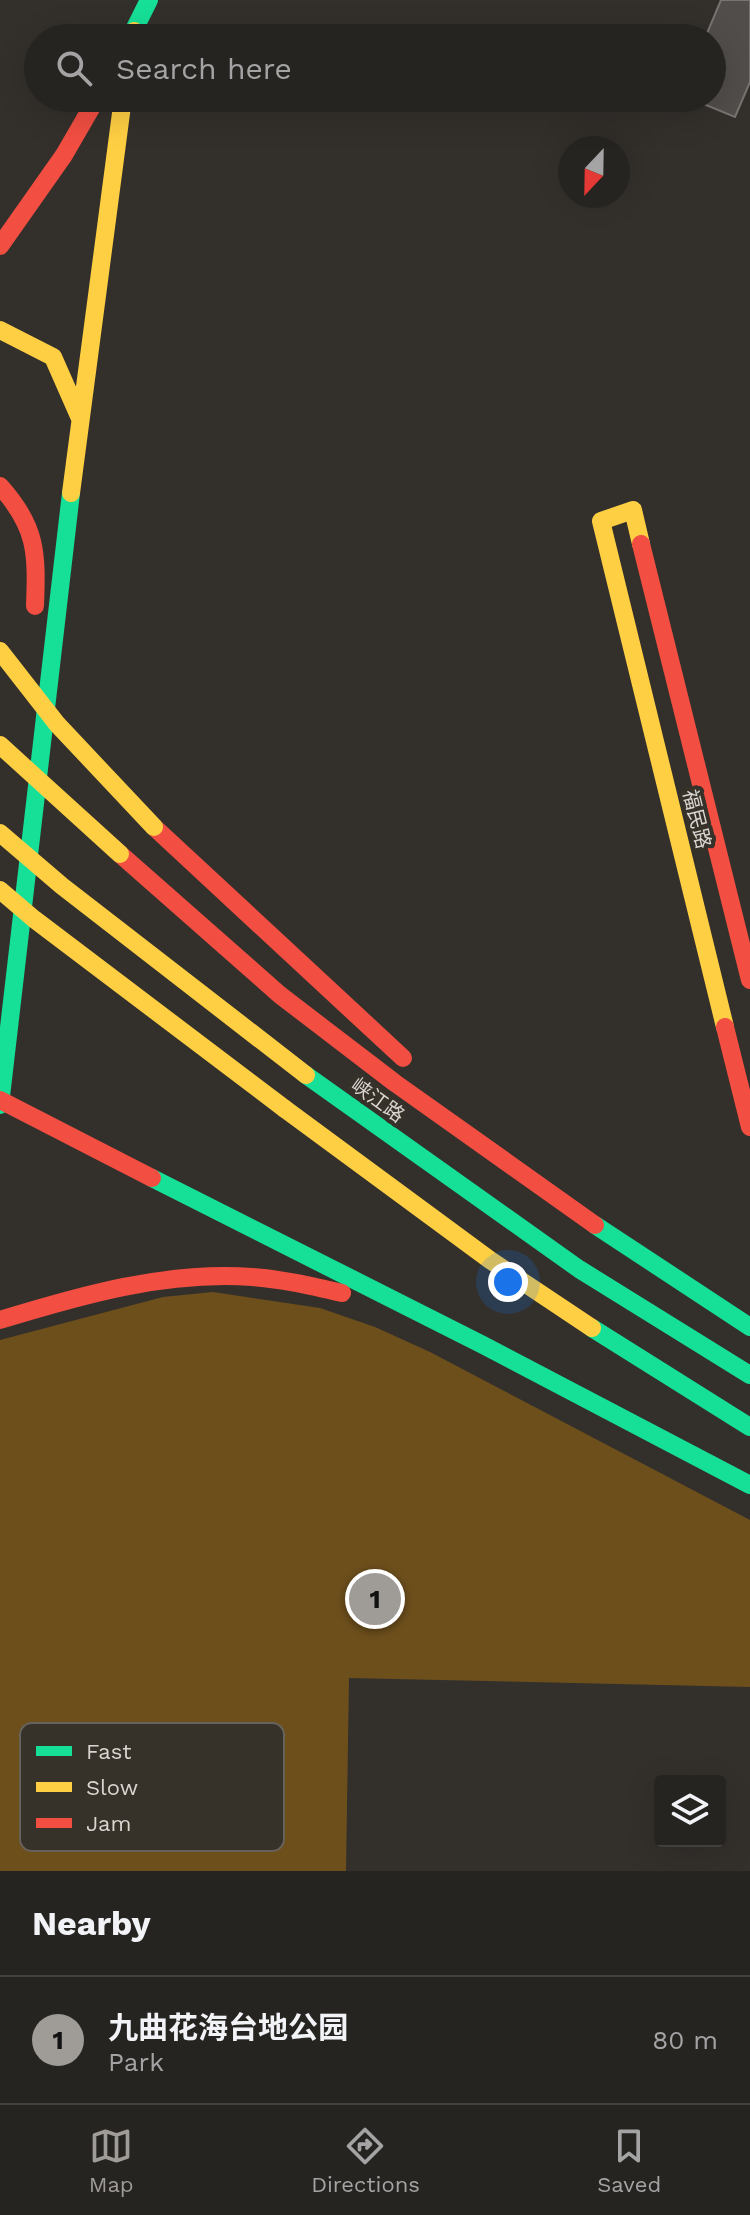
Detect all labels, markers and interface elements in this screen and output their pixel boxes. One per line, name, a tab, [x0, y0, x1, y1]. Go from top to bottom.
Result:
search box	[24, 24, 726, 112]
icon: search	[52, 46, 96, 90]
text: Search here	[116, 51, 292, 86]
north arrow	[558, 136, 630, 208]
street label: 福民路	[678, 787, 716, 851]
street label: 峡江路	[347, 1073, 409, 1127]
your location	[488, 1262, 528, 1302]
pin: 1	[349, 1569, 401, 1629]
legend	[20, 1723, 284, 1851]
text: Fast	[86, 1739, 132, 1764]
text: Slow	[86, 1775, 138, 1800]
map controls	[654, 1775, 726, 1847]
button: layers	[654, 1775, 726, 1847]
text: Jam	[86, 1811, 131, 1836]
text: Nearby	[32, 1903, 151, 1943]
text: 九曲花海台地公园	[108, 2010, 348, 2045]
text: 1	[52, 2025, 64, 2055]
text: 80 m	[652, 2025, 718, 2055]
text: Park	[108, 2047, 164, 2077]
tab: Map	[89, 2124, 134, 2197]
tab: Directions	[311, 2124, 420, 2197]
tab: Saved	[597, 2124, 661, 2197]

